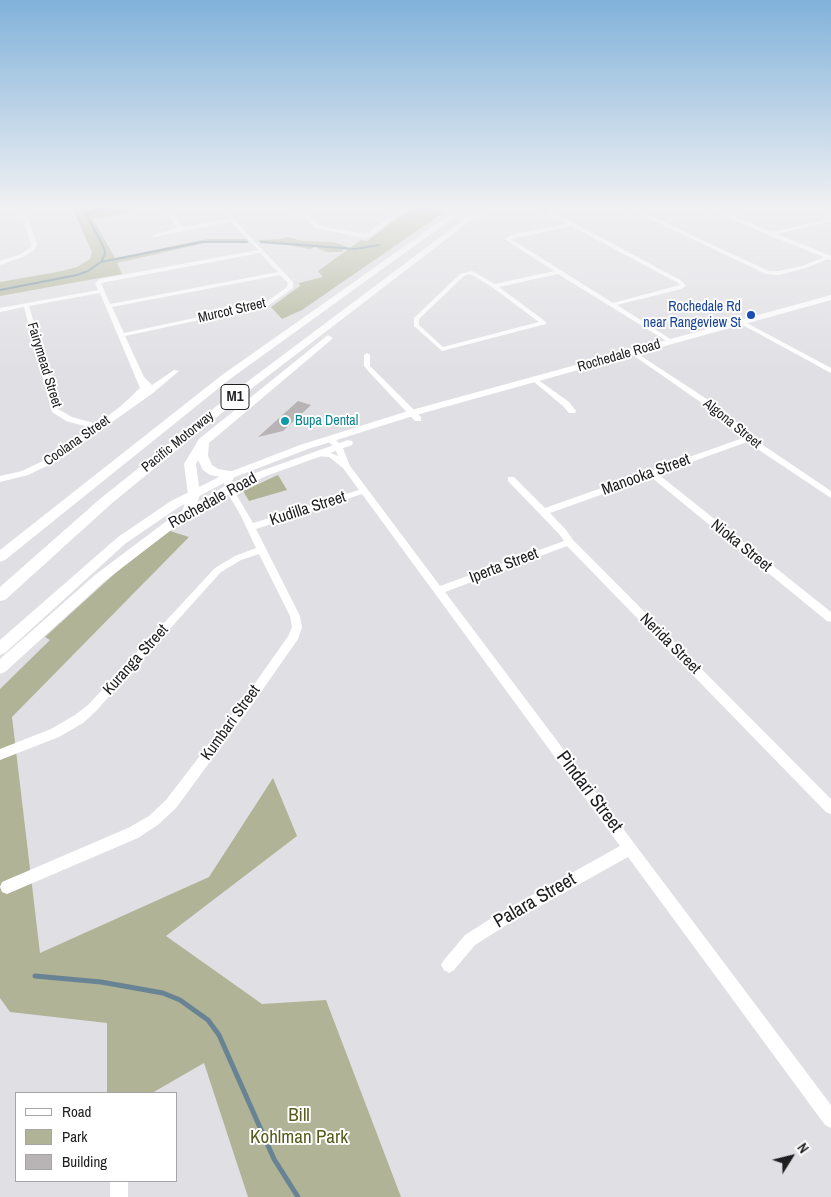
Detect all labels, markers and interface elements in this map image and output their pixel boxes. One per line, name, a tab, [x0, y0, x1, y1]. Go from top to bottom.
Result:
street label: Murcot Street	[197, 295, 267, 327]
place label: Rochedale Rd near Rangeview St	[643, 299, 741, 332]
marker: Rochedale Rd near Rangeview St	[745, 309, 757, 321]
street label: Fairymead Street	[23, 320, 65, 410]
street label: Rochedale Road	[576, 336, 662, 376]
road number: M1	[221, 384, 249, 410]
street label: Algona Street	[700, 396, 764, 452]
street label: Pacific Motorway	[139, 408, 217, 476]
street label: Coolana Street	[41, 412, 113, 470]
place label: Bupa Dental	[295, 413, 358, 429]
marker: Bupa Dental	[279, 415, 291, 427]
street label: Manooka Street	[599, 450, 693, 500]
street label: Rochedale Road	[166, 469, 260, 533]
street label: Kudilla Street	[268, 488, 348, 530]
street label: Nioka Street	[707, 516, 775, 576]
street label: Iperta Street	[467, 544, 541, 588]
street label: Nerida Street	[636, 610, 704, 678]
street label: Kuranga Street	[99, 621, 173, 699]
street label: Kumbari Street	[197, 682, 265, 764]
street label: Pindari Street	[551, 747, 627, 837]
street label: Palara Street	[490, 868, 580, 934]
legend	[15, 1092, 178, 1182]
text: Road	[62, 1101, 91, 1122]
park label: Bill Kohlman Park	[250, 1105, 348, 1149]
text: Park	[62, 1126, 87, 1147]
north arrow	[766, 1132, 816, 1182]
text: N	[793, 1140, 813, 1157]
text: Building	[62, 1151, 107, 1172]

